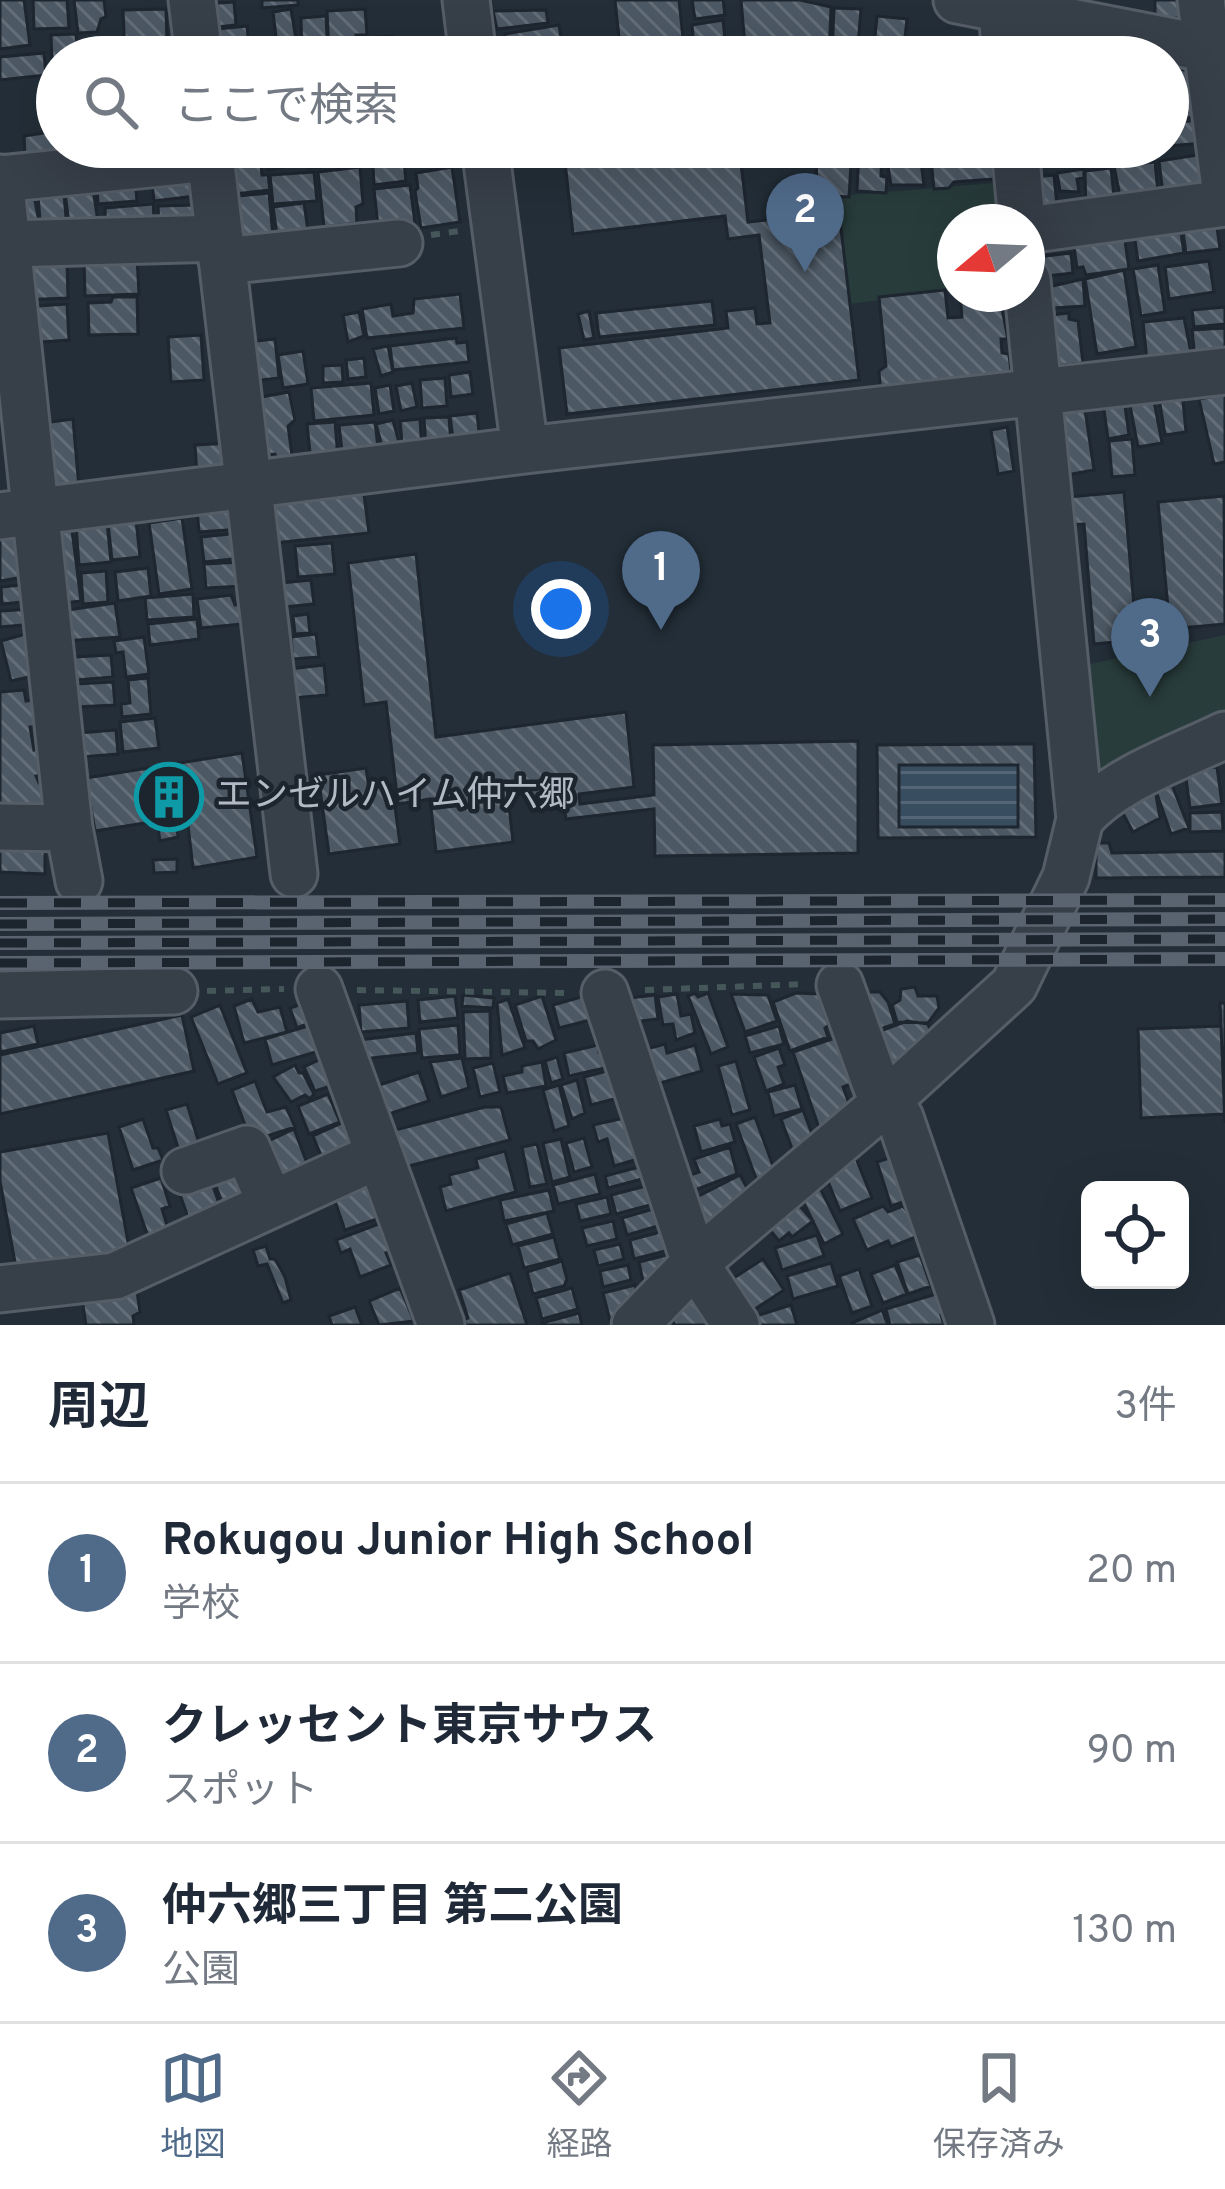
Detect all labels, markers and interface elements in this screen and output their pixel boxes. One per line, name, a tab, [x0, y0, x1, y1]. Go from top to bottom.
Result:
search box	[36, 36, 1189, 168]
icon: search	[78, 69, 144, 135]
text: ここで検索	[174, 80, 399, 137]
pin: 2	[766, 173, 844, 272]
north arrow	[937, 204, 1045, 312]
pin: 1	[622, 531, 700, 630]
your location	[531, 579, 591, 639]
pin: 3	[1111, 598, 1189, 697]
building icon: エンゼルハイム仲六郷	[134, 762, 204, 832]
place label: エンゼルハイム仲六郷	[216, 774, 575, 820]
map controls	[1081, 1181, 1189, 1289]
button: locate	[1081, 1181, 1189, 1289]
text: 周辺	[48, 1378, 150, 1443]
text: 3件	[1115, 1384, 1177, 1433]
text: Rokugou Junior High School	[162, 1514, 754, 1571]
text: 1	[79, 1548, 95, 1597]
text: 20 m	[1086, 1548, 1177, 1597]
text: 学校	[162, 1582, 240, 1631]
text: クレッセント東京サウス	[162, 1700, 657, 1757]
text: 2	[75, 1728, 99, 1777]
text: 90 m	[1087, 1728, 1177, 1777]
text: スポット	[162, 1768, 318, 1817]
text: 仲六郷三丁目 第二公園	[162, 1880, 623, 1937]
text: 3	[75, 1908, 99, 1957]
text: 130 m	[1072, 1908, 1177, 1957]
text: 公園	[162, 1948, 240, 1997]
tab: 地図	[160, 2045, 226, 2168]
tab: 経路	[546, 2045, 612, 2168]
tab: 保存済み	[933, 2045, 1065, 2168]

